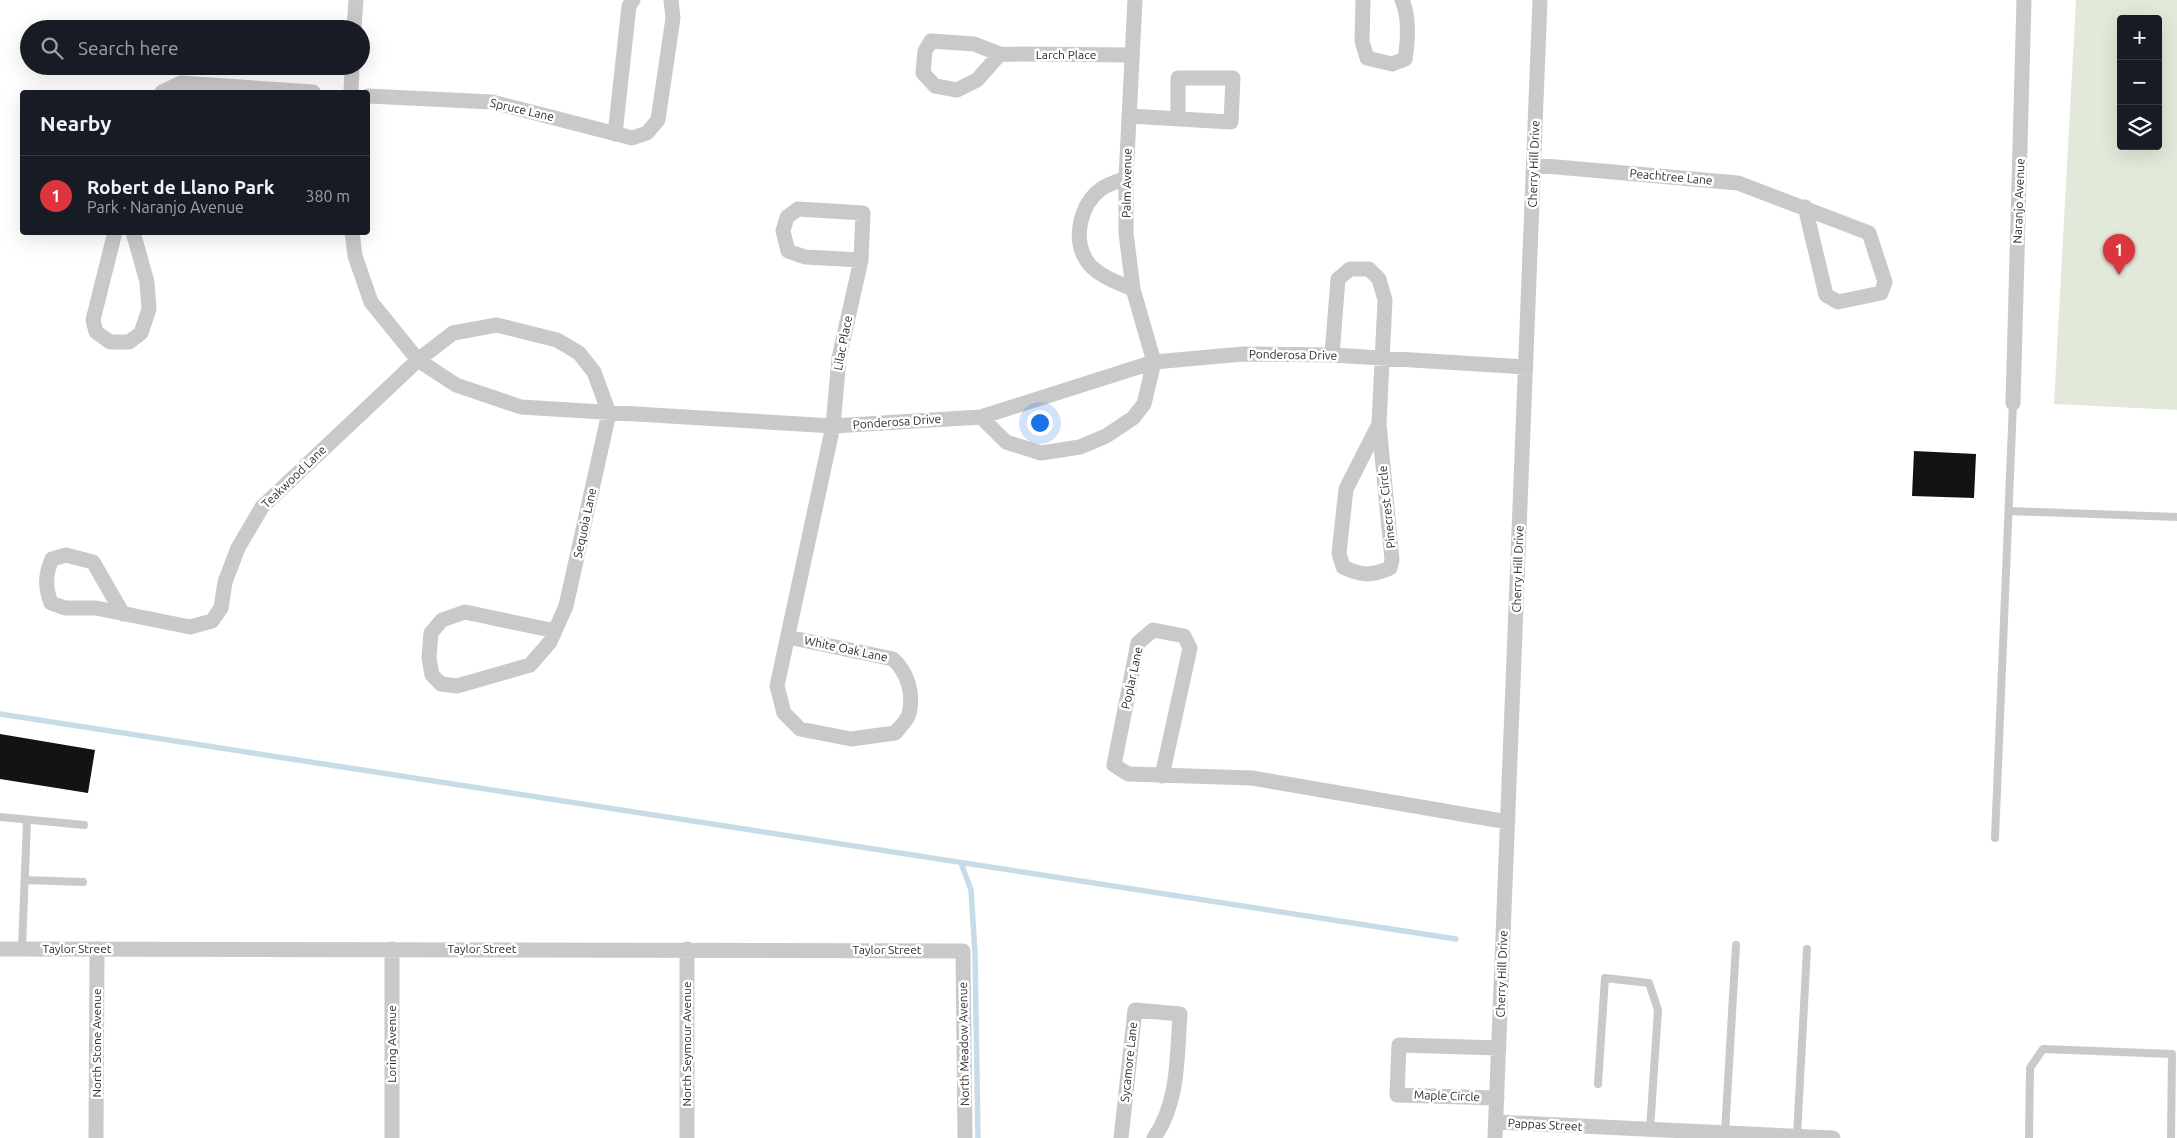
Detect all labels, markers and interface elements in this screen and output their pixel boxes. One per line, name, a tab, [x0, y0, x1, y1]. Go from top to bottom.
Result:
map controls	[2117, 15, 2162, 150]
button: +	[2117, 15, 2162, 60]
search box	[20, 20, 370, 75]
icon: search	[38, 34, 66, 62]
text: Search here	[78, 37, 178, 59]
street label: Larch Place	[1036, 48, 1096, 61]
button: −	[2117, 60, 2162, 105]
street label: Spruce Lane	[489, 96, 555, 123]
button: layers	[2117, 105, 2162, 150]
text: Nearby	[40, 111, 111, 135]
street label: Cherry Hill Drive	[1525, 120, 1542, 208]
street label: Palm Avenue	[1119, 148, 1134, 218]
street label: Naranjo Avenue	[2011, 158, 2026, 244]
street label: Peachtree Lane	[1629, 166, 1713, 187]
text: Robert de Llano Park	[87, 176, 274, 198]
text: 1	[51, 187, 61, 205]
text: 380 m	[305, 187, 350, 205]
text: Park · Naranjo Avenue	[87, 198, 244, 216]
pin: 1	[2103, 234, 2135, 275]
street label: Lilac Place	[831, 314, 854, 371]
street label: Ponderosa Drive	[1249, 347, 1337, 362]
your location	[1027, 410, 1053, 436]
street label: Ponderosa Drive	[852, 412, 942, 431]
street label: Teakwood Lane	[259, 443, 328, 510]
street label: Pinecrest Circle	[1376, 465, 1397, 549]
street label: Sequoia Lane	[571, 487, 598, 559]
street label: Cherry Hill Drive	[1509, 525, 1526, 613]
street label: White Oak Lane	[803, 633, 889, 664]
street label: Poplar Lane	[1119, 645, 1144, 710]
street label: Cherry Hill Drive	[1493, 930, 1510, 1018]
street label: Taylor Street	[42, 942, 112, 955]
street label: Taylor Street	[447, 942, 517, 955]
street label: Taylor Street	[852, 943, 922, 956]
street label: North Seymour Avenue	[680, 981, 693, 1107]
street label: North Meadow Avenue	[956, 982, 971, 1106]
street label: North Stone Avenue	[90, 988, 103, 1098]
street label: Loring Avenue	[385, 1005, 398, 1083]
street label: Sycamore Lane	[1118, 1021, 1139, 1103]
street label: Maple Circle	[1414, 1088, 1480, 1103]
street label: Pappas Street	[1507, 1116, 1583, 1133]

